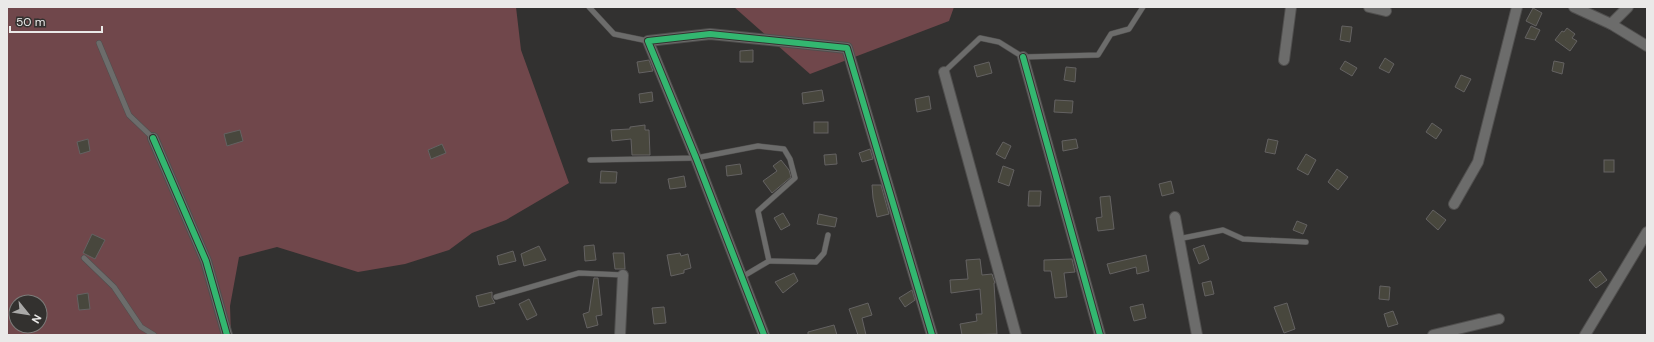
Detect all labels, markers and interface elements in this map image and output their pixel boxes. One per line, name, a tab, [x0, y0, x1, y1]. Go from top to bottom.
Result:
scale bar	[10, 8, 102, 34]
text: 50 m	[16, 14, 45, 30]
north arrow	[8, 294, 48, 334]
text: N	[29, 312, 45, 326]

